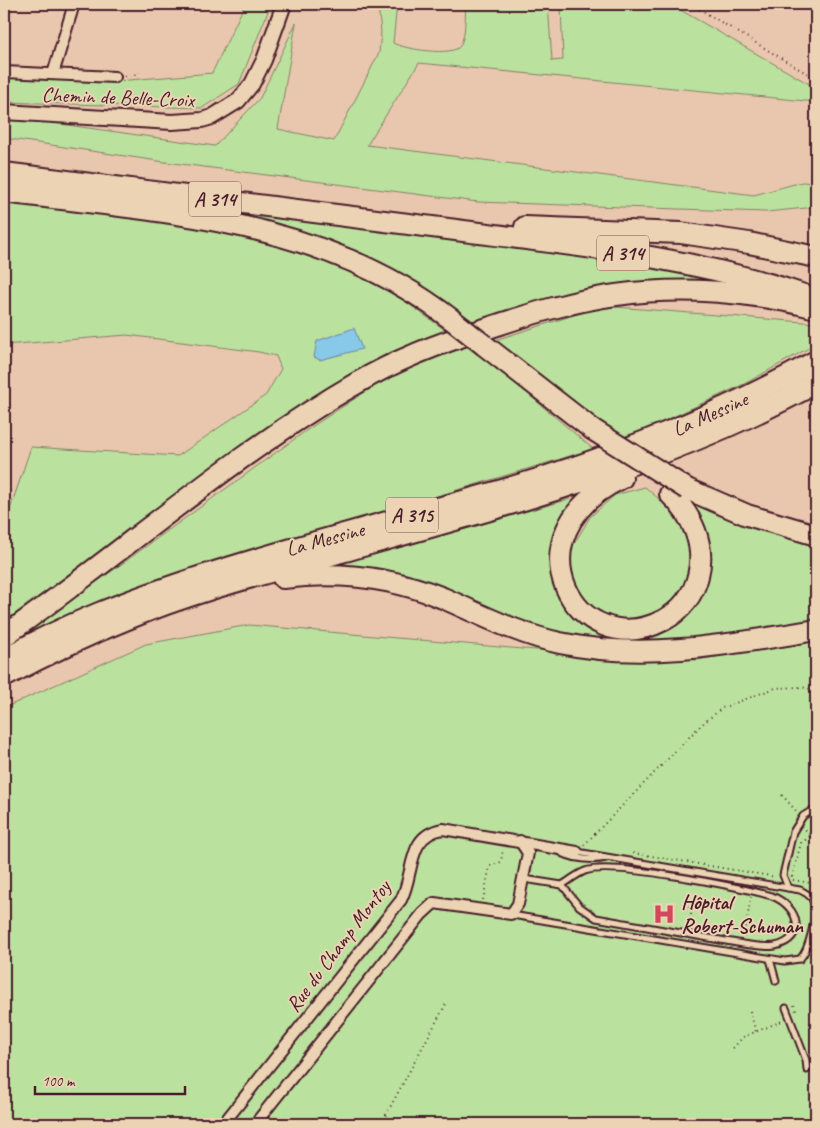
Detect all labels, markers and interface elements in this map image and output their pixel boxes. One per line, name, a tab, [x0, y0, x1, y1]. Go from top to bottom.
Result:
street label: Chemin de Belle-Croix	[41, 81, 196, 113]
road number: A 314	[189, 182, 241, 216]
road number: A 314	[597, 236, 649, 270]
street label: La Messine	[668, 385, 754, 442]
road number: A 315	[386, 498, 438, 532]
street label: La Messine	[283, 516, 369, 562]
street label: Rue du Champ Montoy	[280, 873, 397, 1017]
place label: Hôpital Robert-Schuman	[681, 889, 804, 939]
hospital icon: Hôpital Robert-Schuman	[651, 901, 677, 927]
scale bar	[35, 1063, 185, 1095]
text: 100 m	[42, 1072, 76, 1091]

